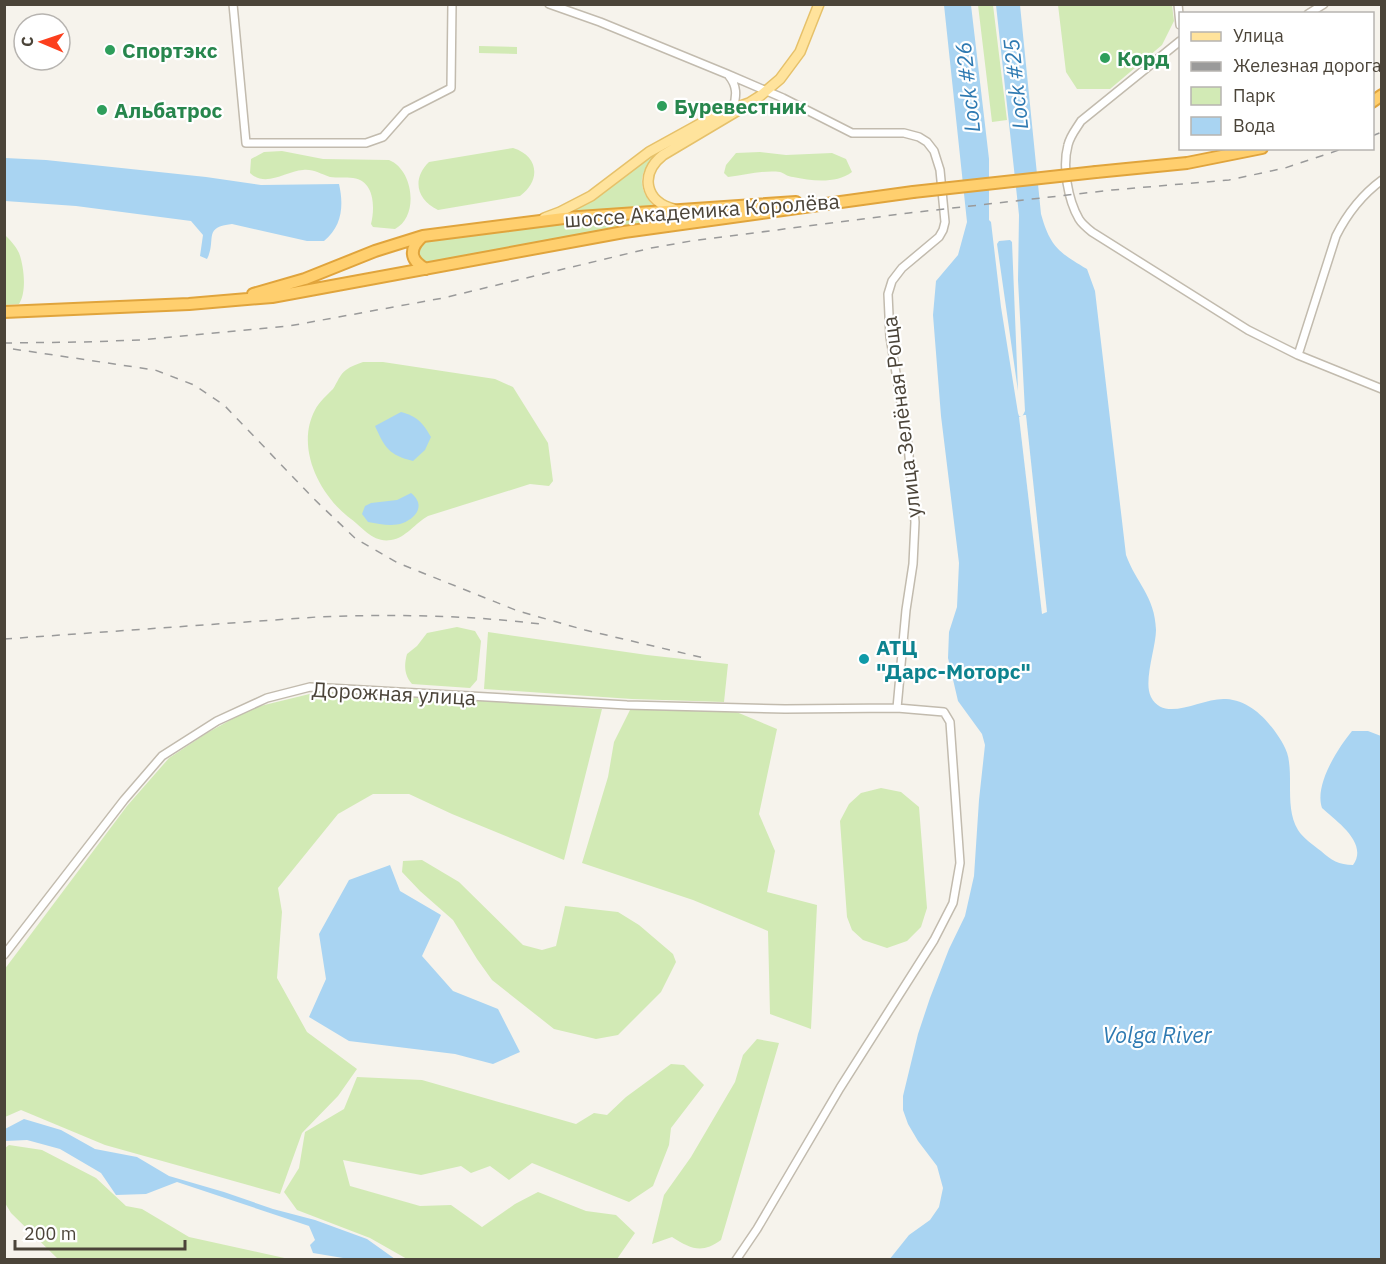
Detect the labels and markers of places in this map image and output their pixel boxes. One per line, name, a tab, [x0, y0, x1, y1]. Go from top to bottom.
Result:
place label: Спортэкс	[122, 36, 218, 64]
marker: Спортэкс	[103, 43, 117, 57]
place label: Корд	[1117, 44, 1169, 72]
marker: Корд	[1098, 51, 1112, 65]
place label: Буревестник	[674, 92, 807, 120]
place label: Альбатрос	[114, 96, 223, 124]
marker: Буревестник	[655, 99, 669, 113]
marker: Альбатрос	[95, 103, 109, 117]
place label: АТЦ "Дарс-Моторс"	[876, 633, 1031, 685]
marker: АТЦ "Дарс-Моторс"	[857, 652, 871, 666]

